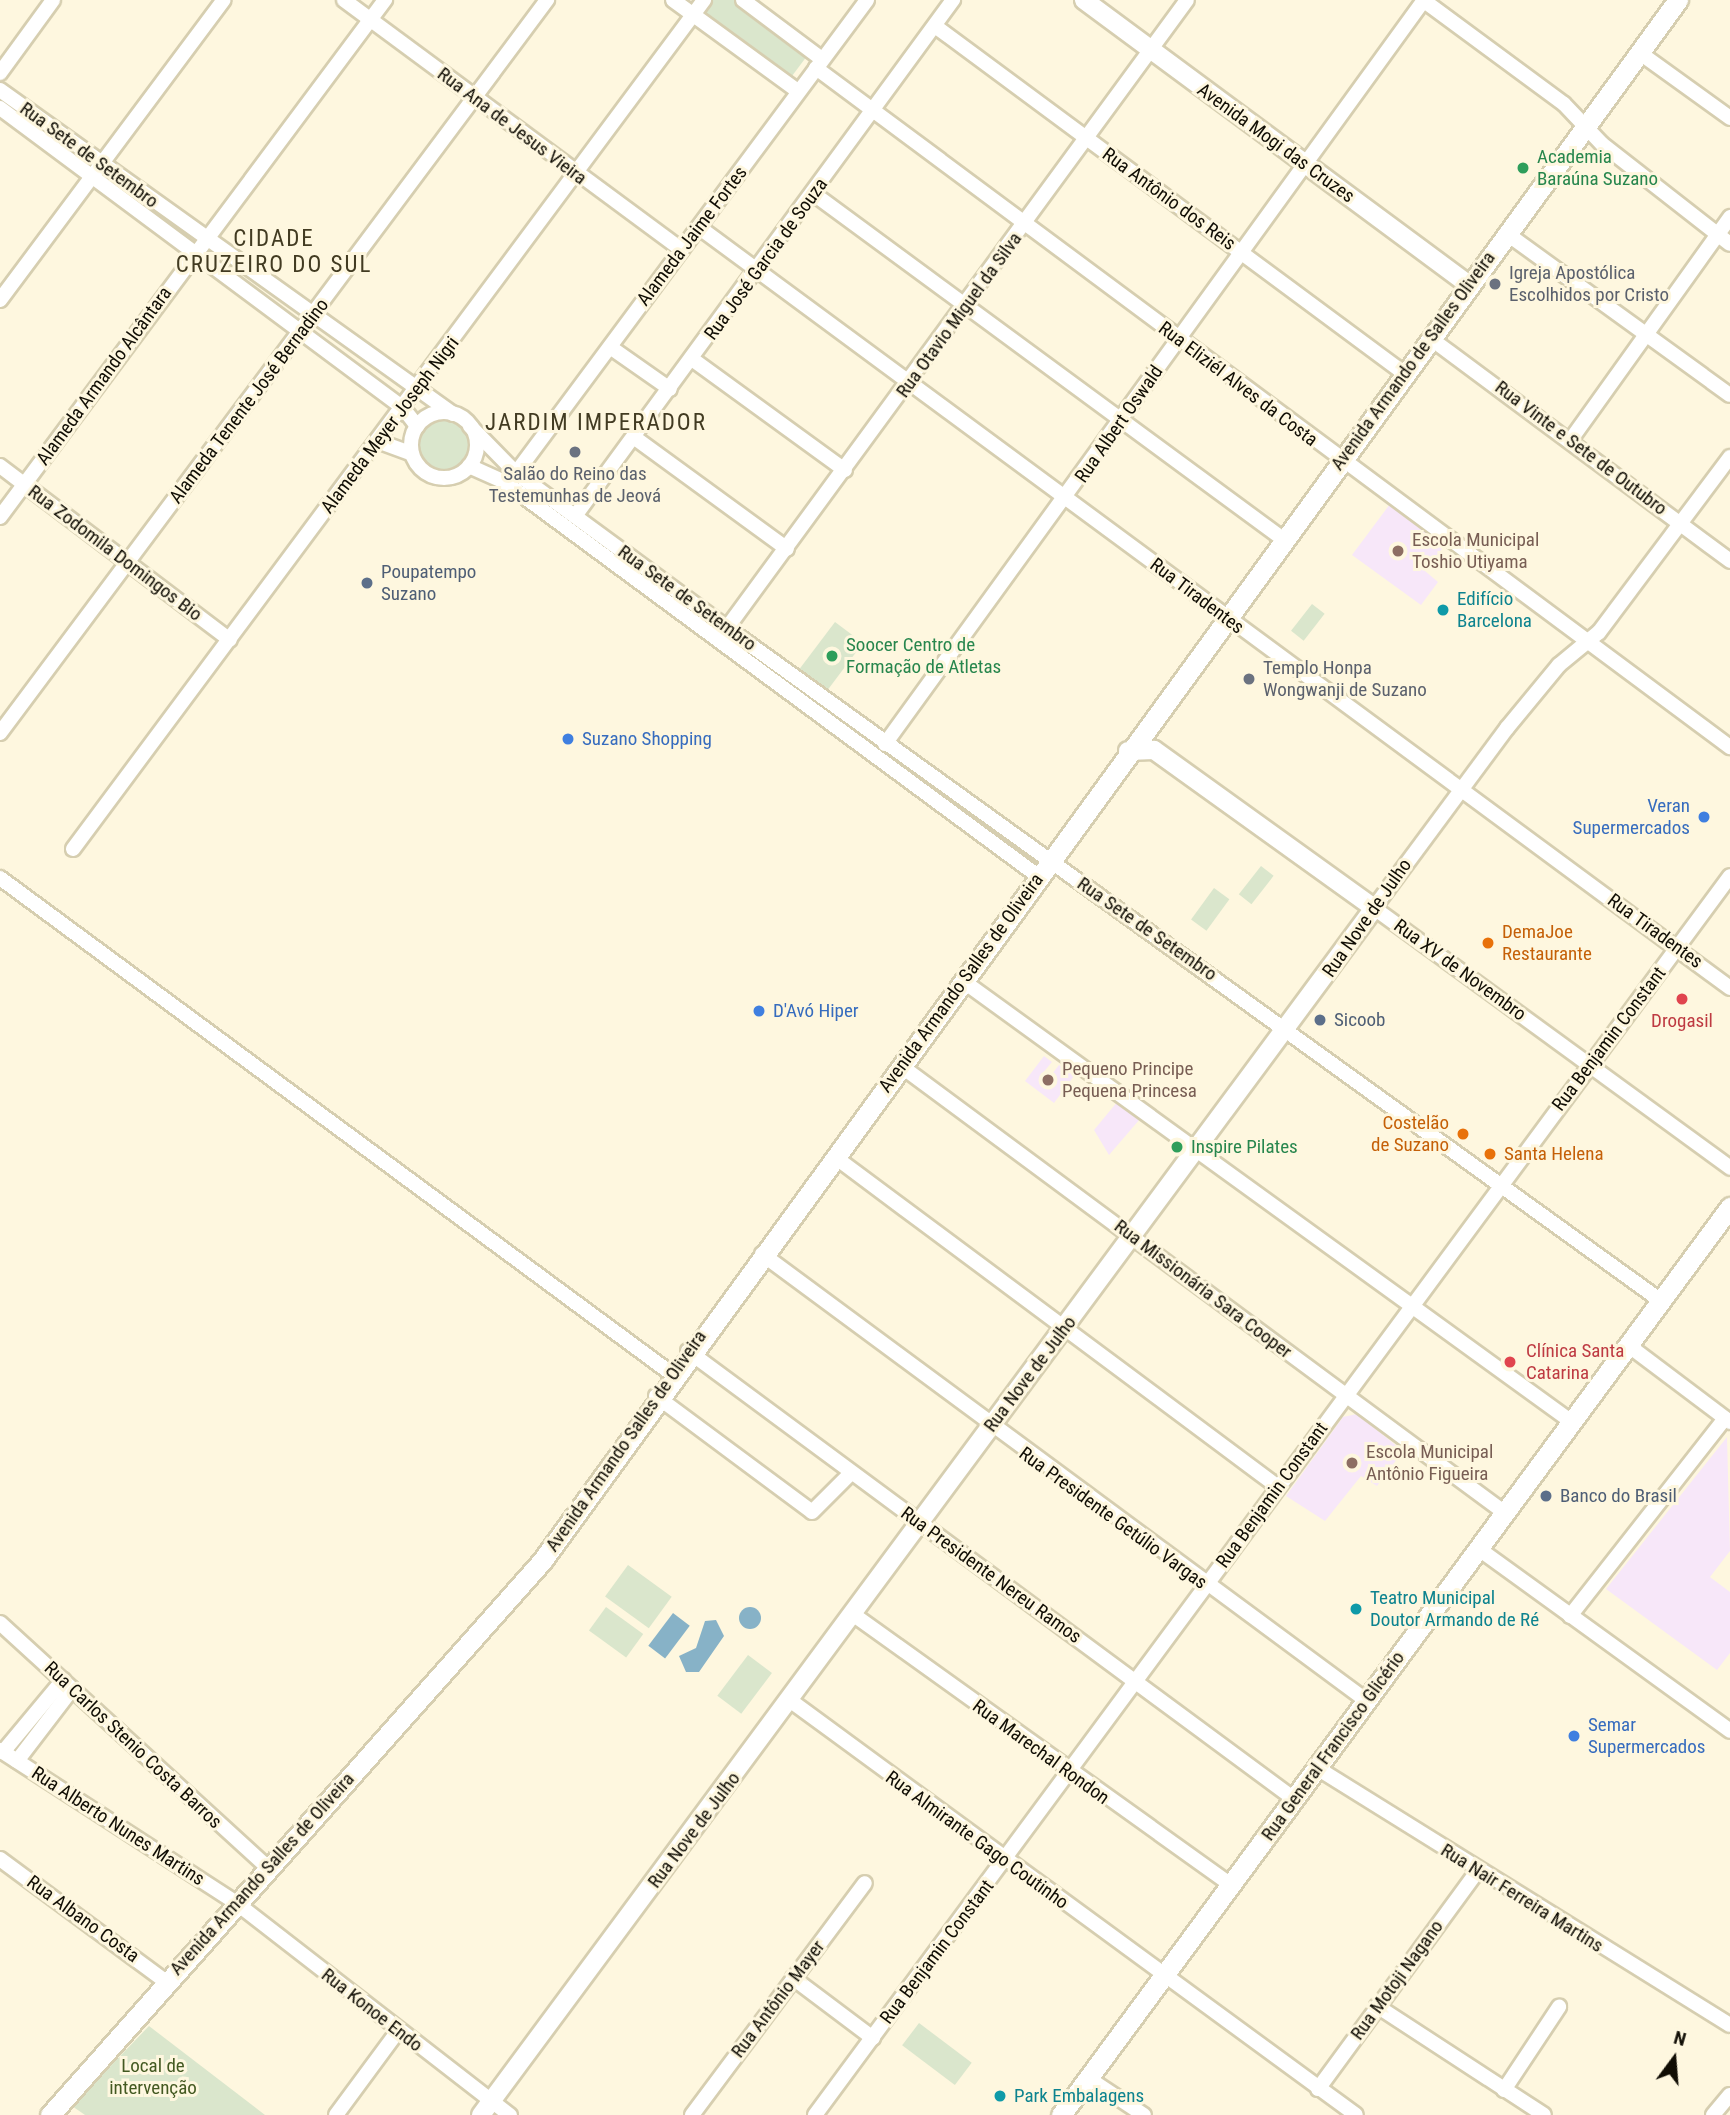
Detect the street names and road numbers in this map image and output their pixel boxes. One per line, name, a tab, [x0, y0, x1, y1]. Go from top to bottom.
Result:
street label: Rua Ana de Jesus Vieira	[433, 62, 591, 190]
street label: Avenida Mogi das Cruzes	[1193, 78, 1359, 208]
street label: Rua Sete de Setembro	[15, 97, 163, 213]
street label: Rua Antônio dos Reis	[1098, 143, 1240, 255]
street label: Alameda Jaime Fortes	[632, 162, 752, 310]
street label: Rua José Garcia de Souza	[700, 174, 832, 344]
street label: Rua Otavio Miguel da Silva	[891, 228, 1027, 402]
street label: Avenida Armando de Salles Oliveira	[1326, 247, 1500, 475]
street label: Alameda Armando Alcântara	[32, 282, 176, 470]
street label: Alameda Tenente José Bernadino	[164, 294, 334, 508]
street label: Rua Eliziél Alves da Costa	[1154, 317, 1322, 451]
street label: Alameda Meyer Joseph Nigri	[316, 332, 464, 518]
street label: Rua Albert Oswald	[1070, 361, 1168, 487]
street label: Rua Vinte e Sete de Outubro	[1491, 376, 1671, 520]
street label: Rua Zodomila Domingos Bio	[24, 480, 206, 626]
street label: Rua Sete de Setembro	[613, 540, 761, 656]
street label: Rua Tiradentes	[1145, 553, 1249, 639]
street label: Rua Nove de Julho	[1318, 854, 1416, 982]
street label: Avenida Armando Salles de Oliveira	[874, 869, 1048, 1097]
street label: Rua Sete de Setembro	[1073, 872, 1221, 986]
street label: Rua Tiradentes	[1603, 889, 1707, 973]
street label: Rua XV de Novembro	[1389, 914, 1531, 1026]
street label: Rua Benjamin Constant	[1547, 962, 1671, 1116]
street label: Rua Missionária Sara Cooper	[1110, 1215, 1296, 1363]
street label: Rua Nove de Julho	[979, 1312, 1081, 1436]
street label: Avenida Armando Salles de Oliveira	[541, 1326, 711, 1556]
street label: Rua Benjamin Constant	[1211, 1418, 1333, 1572]
street label: Rua Presidente Getúlio Vargas	[1015, 1442, 1211, 1594]
street label: Rua Presidente Nereu Ramos	[896, 1502, 1086, 1648]
street label: Rua General Francisco Glicério	[1257, 1647, 1409, 1845]
street label: Rua Carlos Stenio Costa Barros	[40, 1657, 226, 1833]
street label: Rua Marechal Rondon	[968, 1695, 1114, 1809]
street label: Rua Alberto Nunes Martins	[27, 1762, 209, 1890]
street label: Rua Almirante Gago Coutinho	[881, 1766, 1073, 1914]
street label: Avenida Armando Salles de Oliveira	[165, 1768, 359, 1980]
street label: Rua Nove de Julho	[643, 1768, 745, 1892]
street label: Rua Nair Ferreira Martins	[1437, 1839, 1607, 1957]
street label: Rua Albano Costa	[22, 1871, 144, 1967]
street label: Rua Benjamin Constant	[875, 1875, 999, 2029]
street label: Rua Motoji Nagano	[1346, 1916, 1448, 2044]
street label: Rua Antônio Mayer	[726, 1936, 830, 2062]
street label: Rua Konoe Endo	[317, 1963, 427, 2057]

